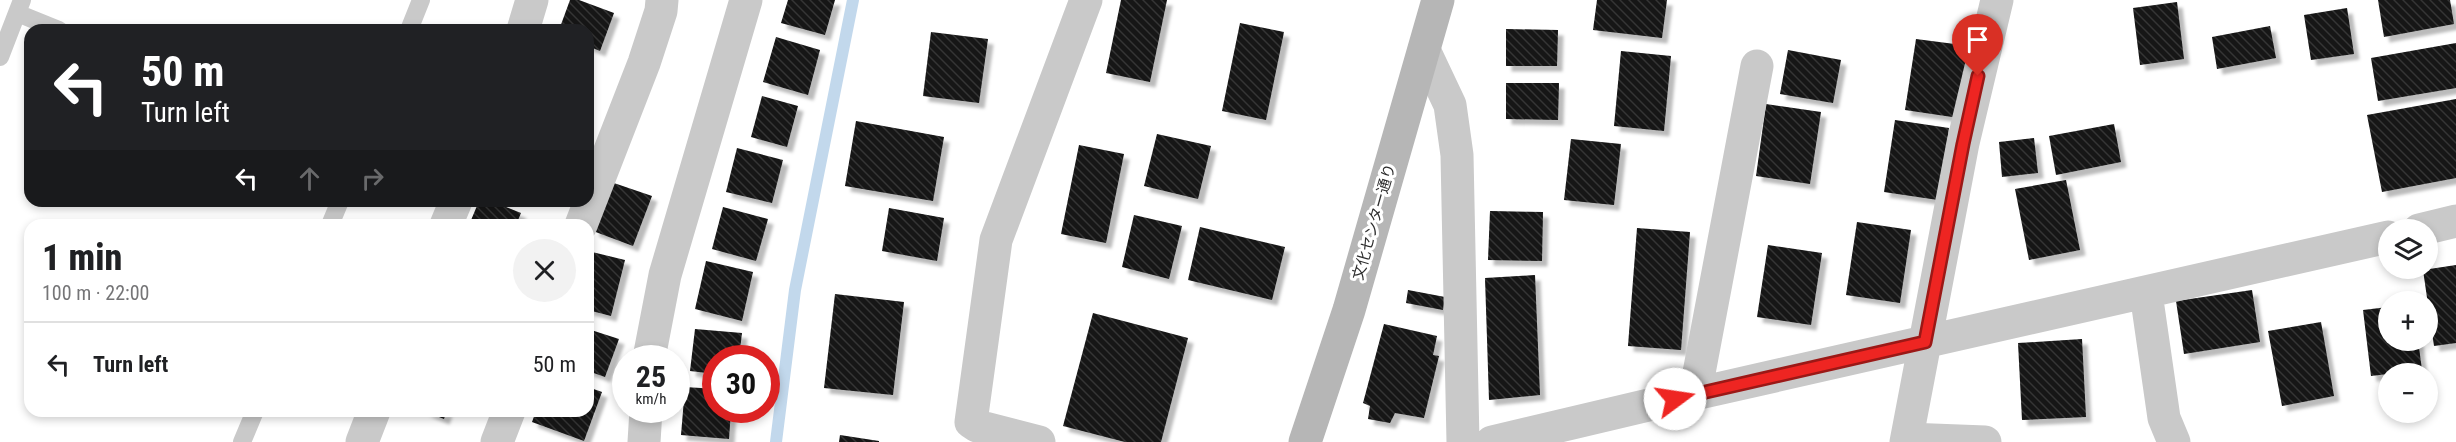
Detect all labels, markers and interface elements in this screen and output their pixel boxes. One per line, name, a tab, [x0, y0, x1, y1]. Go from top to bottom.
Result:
pin	[1952, 14, 2003, 76]
icon: arrive	[1961, 23, 1994, 56]
text: 50 m	[141, 47, 224, 96]
icon: left	[42, 48, 120, 126]
text: Turn left	[141, 97, 230, 129]
icon: left	[230, 162, 263, 195]
icon: ahead	[293, 162, 326, 195]
icon: right	[356, 162, 389, 195]
street label: 文化センター通り	[1349, 162, 1399, 282]
map controls	[2378, 219, 2438, 423]
button: layers	[2378, 219, 2438, 279]
text: 1 min	[42, 237, 122, 279]
button: close	[513, 239, 576, 302]
text: 100 m · 22:00	[42, 281, 149, 305]
button: +	[2378, 291, 2438, 351]
speed limit sign: 30	[702, 345, 780, 423]
icon: left	[42, 348, 75, 381]
text: Turn left	[93, 352, 168, 377]
text: 50 m	[533, 352, 576, 377]
text: 25	[636, 359, 666, 394]
button: −	[2378, 363, 2438, 423]
position arrow	[1643, 367, 1707, 431]
text: km/h	[636, 390, 666, 408]

